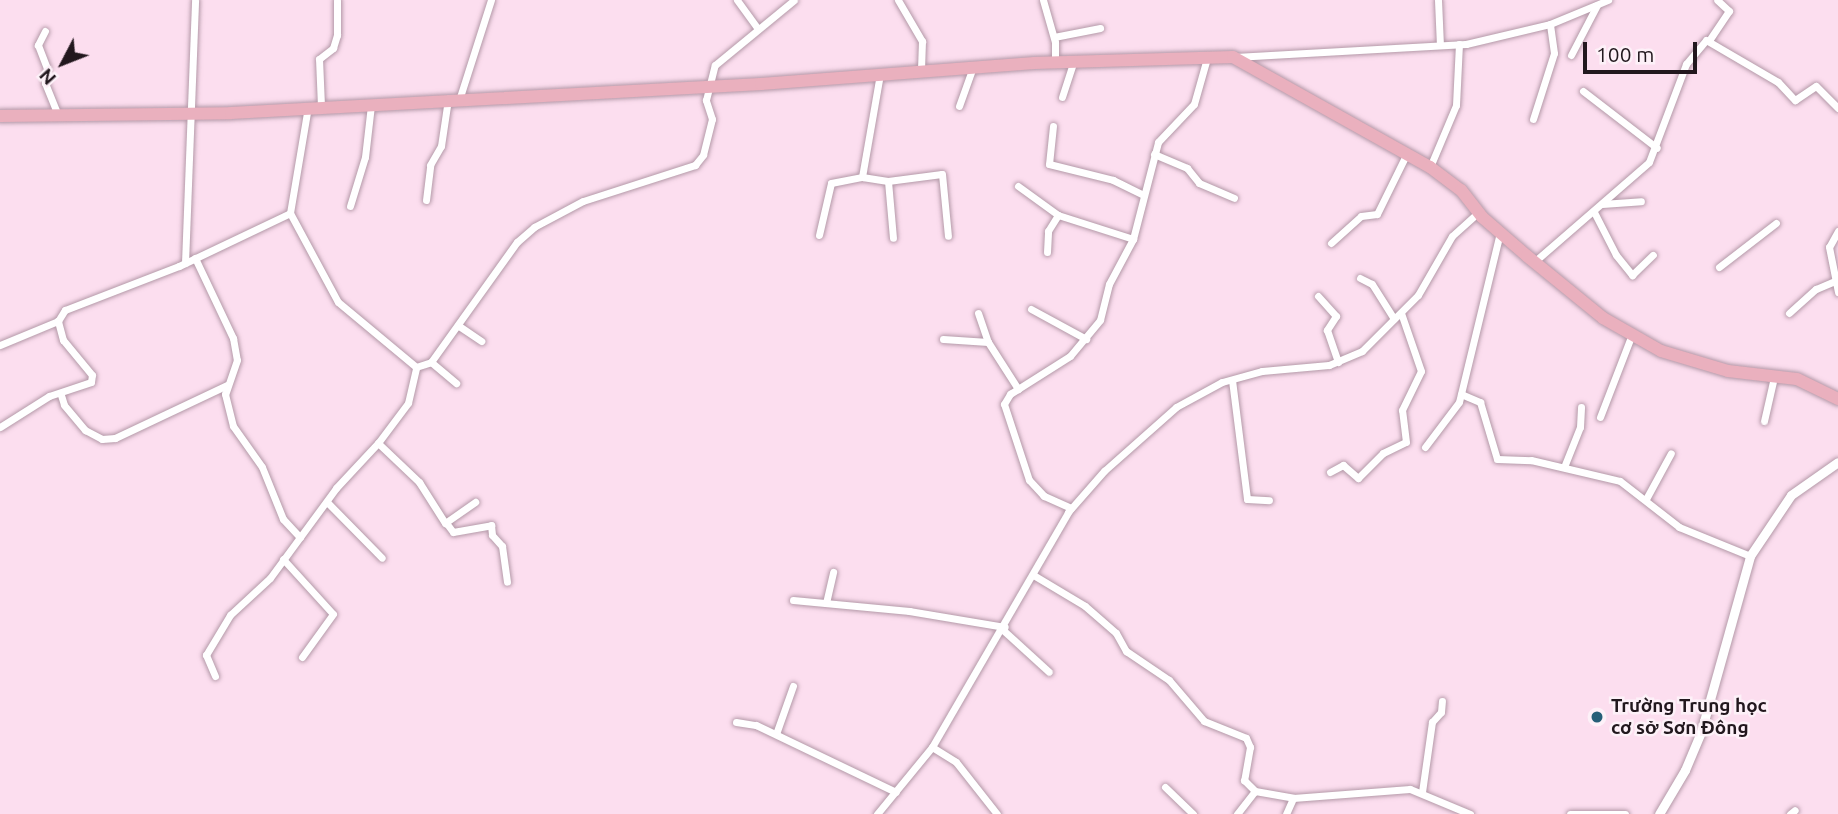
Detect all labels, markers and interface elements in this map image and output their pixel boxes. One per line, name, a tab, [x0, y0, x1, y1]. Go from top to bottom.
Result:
north arrow	[28, 28, 98, 98]
scale bar	[1586, 28, 1700, 72]
text: 100 m	[1596, 42, 1654, 66]
text: N	[34, 64, 60, 90]
place label: Trường Trung học cơ sở Sơn Đông	[1611, 695, 1767, 739]
marker: Trường Trung học cơ sở Sơn Đông	[1589, 709, 1605, 725]

